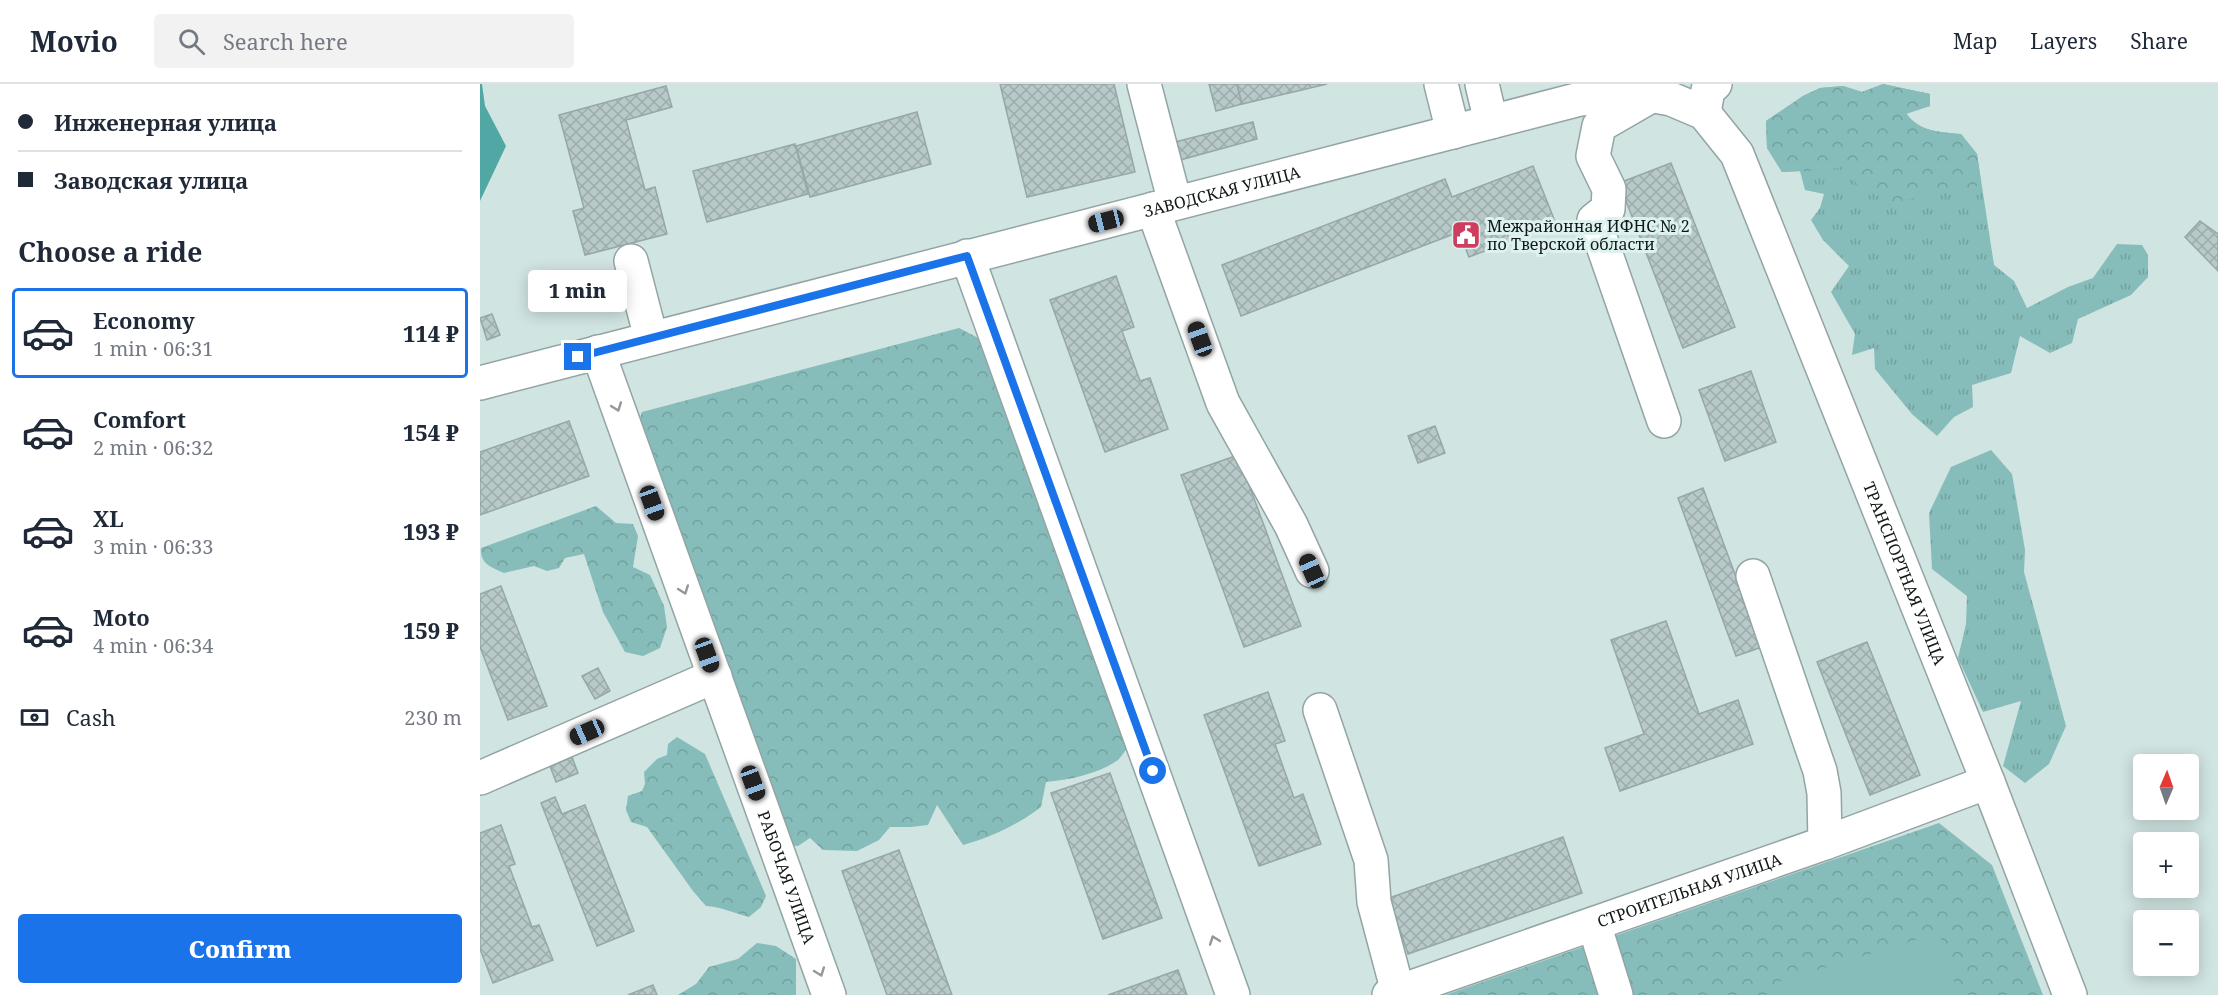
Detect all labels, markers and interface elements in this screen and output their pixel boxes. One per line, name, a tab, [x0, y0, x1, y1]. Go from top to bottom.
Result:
search box	[154, 14, 574, 68]
text: Movio	[30, 22, 118, 60]
icon: search	[175, 25, 208, 58]
text: Search here	[223, 26, 348, 56]
text: Map	[1953, 27, 1997, 55]
text: Layers	[2030, 27, 2097, 55]
text: Share	[2130, 27, 2188, 55]
text: Инженерная улица	[54, 107, 277, 137]
street label: ЗАВОДСКАЯ УЛИЦА	[1141, 161, 1303, 222]
text: Заводская улица	[54, 165, 248, 195]
car	[1086, 208, 1126, 234]
place label: Межрайонная ИФНС № 2 по Тверской области	[1487, 215, 1690, 255]
public building icon: Межрайонная ИФНС № 2 по Тверской области	[1450, 219, 1482, 251]
text: Choose a ride	[18, 233, 203, 270]
callout: 1 min	[528, 270, 628, 312]
text: 1 min	[549, 277, 606, 304]
text: Economy	[93, 305, 195, 335]
icon: car	[21, 306, 75, 360]
text: 114 ₽	[403, 318, 459, 348]
car	[1185, 319, 1215, 359]
text: 1 min · 06:31	[93, 335, 213, 362]
route end	[564, 343, 591, 370]
one-way arrow	[610, 401, 623, 412]
text: Comfort	[93, 404, 186, 434]
icon: car	[21, 405, 75, 459]
text: 154 ₽	[403, 417, 459, 447]
text: 2 min · 06:32	[93, 434, 213, 461]
street label: ТРАНСПОРТНАЯ УЛИЦА	[1858, 479, 1951, 669]
car	[637, 483, 667, 523]
text: XL	[93, 503, 124, 533]
icon: car	[21, 504, 75, 558]
text: 193 ₽	[403, 516, 459, 546]
text: 3 min · 06:33	[93, 533, 213, 560]
car	[1296, 551, 1328, 591]
one-way arrow	[676, 584, 689, 595]
text: Moto	[93, 602, 150, 632]
icon: car	[21, 603, 75, 657]
text: 159 ₽	[403, 615, 459, 645]
text: 4 min · 06:34	[93, 632, 213, 659]
car	[692, 635, 722, 675]
icon: cash	[18, 701, 51, 734]
text: Cash	[66, 702, 116, 732]
text: 230 m	[404, 704, 462, 731]
car	[567, 716, 607, 748]
north arrow	[2133, 754, 2199, 820]
map controls	[2133, 754, 2199, 976]
route start	[1139, 757, 1166, 784]
car	[738, 763, 768, 803]
street label: РАБОЧАЯ УЛИЦА	[753, 808, 821, 947]
button: +	[2133, 832, 2199, 898]
street label: СТРОИТЕЛЬНАЯ УЛИЦА	[1594, 848, 1785, 933]
button: −	[2133, 910, 2199, 976]
button: Confirm	[18, 914, 462, 983]
one-way arrow	[1208, 935, 1221, 946]
one-way arrow	[813, 966, 826, 976]

